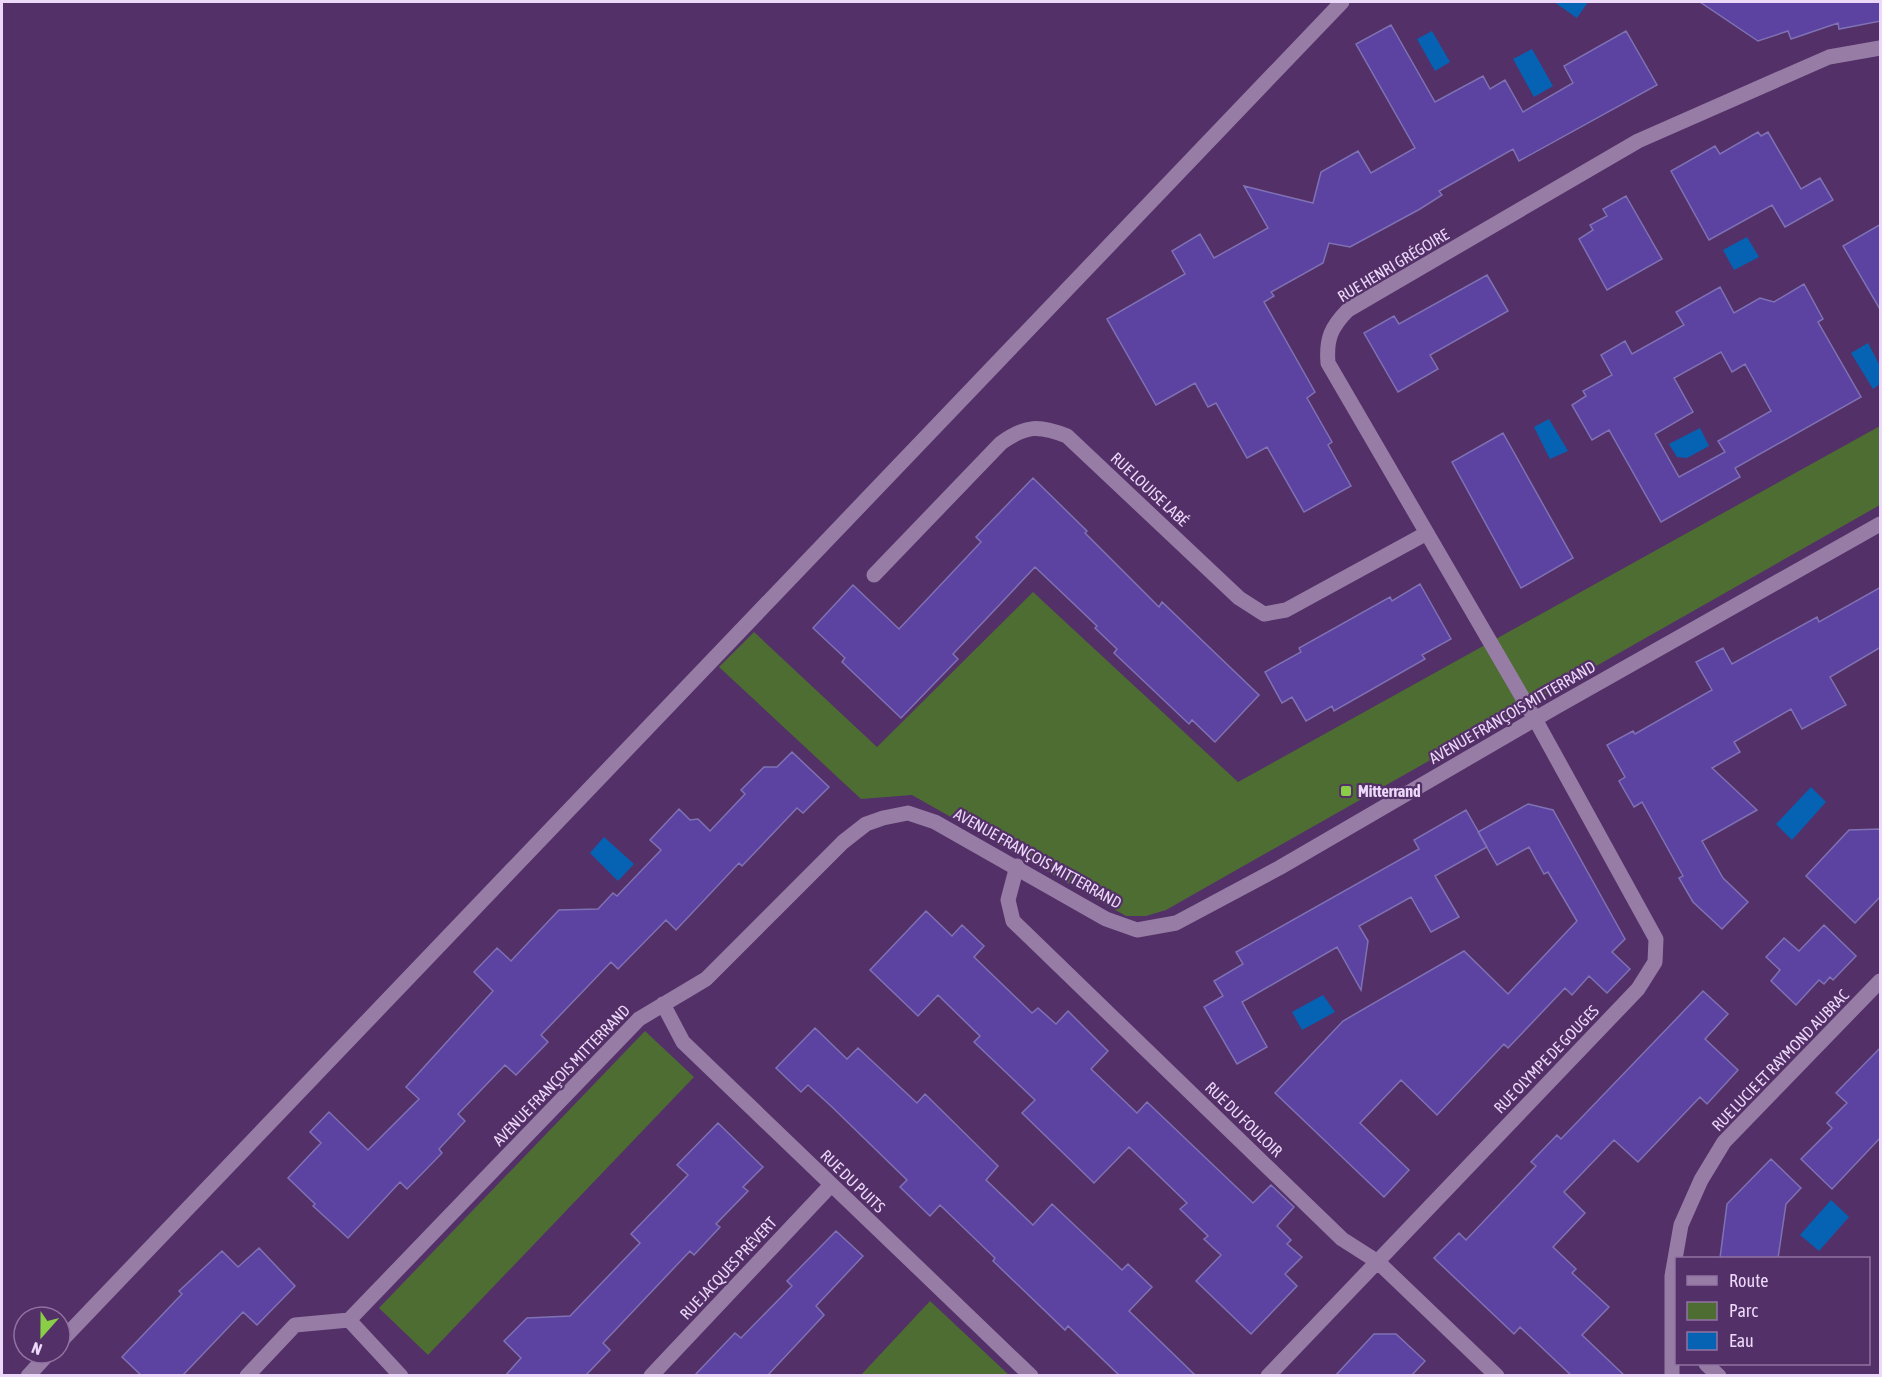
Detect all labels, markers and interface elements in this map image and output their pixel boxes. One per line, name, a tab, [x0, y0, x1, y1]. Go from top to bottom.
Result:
street label: RUE HENRI GRÉGOIRE	[1334, 225, 1452, 305]
street label: RUE LOUISE LABÉ	[1108, 449, 1193, 530]
street label: AVENUE FRANÇOIS MITTERRAND	[1426, 657, 1599, 768]
place label: Mitterrand	[1358, 782, 1421, 800]
marker: Mitterrand	[1339, 784, 1353, 798]
street label: AVENUE FRANÇOIS MITTERRAND	[951, 804, 1125, 913]
street label: RUE LUCIE ET RAYMOND AUBRAC	[1708, 986, 1852, 1134]
street label: AVENUE FRANÇOIS MITTERRAND	[489, 1001, 634, 1150]
street label: RUE OLYMPE DE GOUGES	[1490, 1001, 1602, 1117]
street label: RUE DU FOULOIR	[1202, 1078, 1286, 1160]
street label: RUE DU PUITS	[817, 1146, 889, 1216]
street label: RUE JACQUES PRÉVERT	[676, 1213, 780, 1323]
legend	[1675, 1257, 1870, 1365]
text: Route	[1729, 1270, 1768, 1291]
text: Parc	[1729, 1300, 1758, 1321]
north arrow	[12, 1305, 72, 1365]
text: Eau	[1729, 1330, 1754, 1351]
text: N	[29, 1339, 44, 1359]

